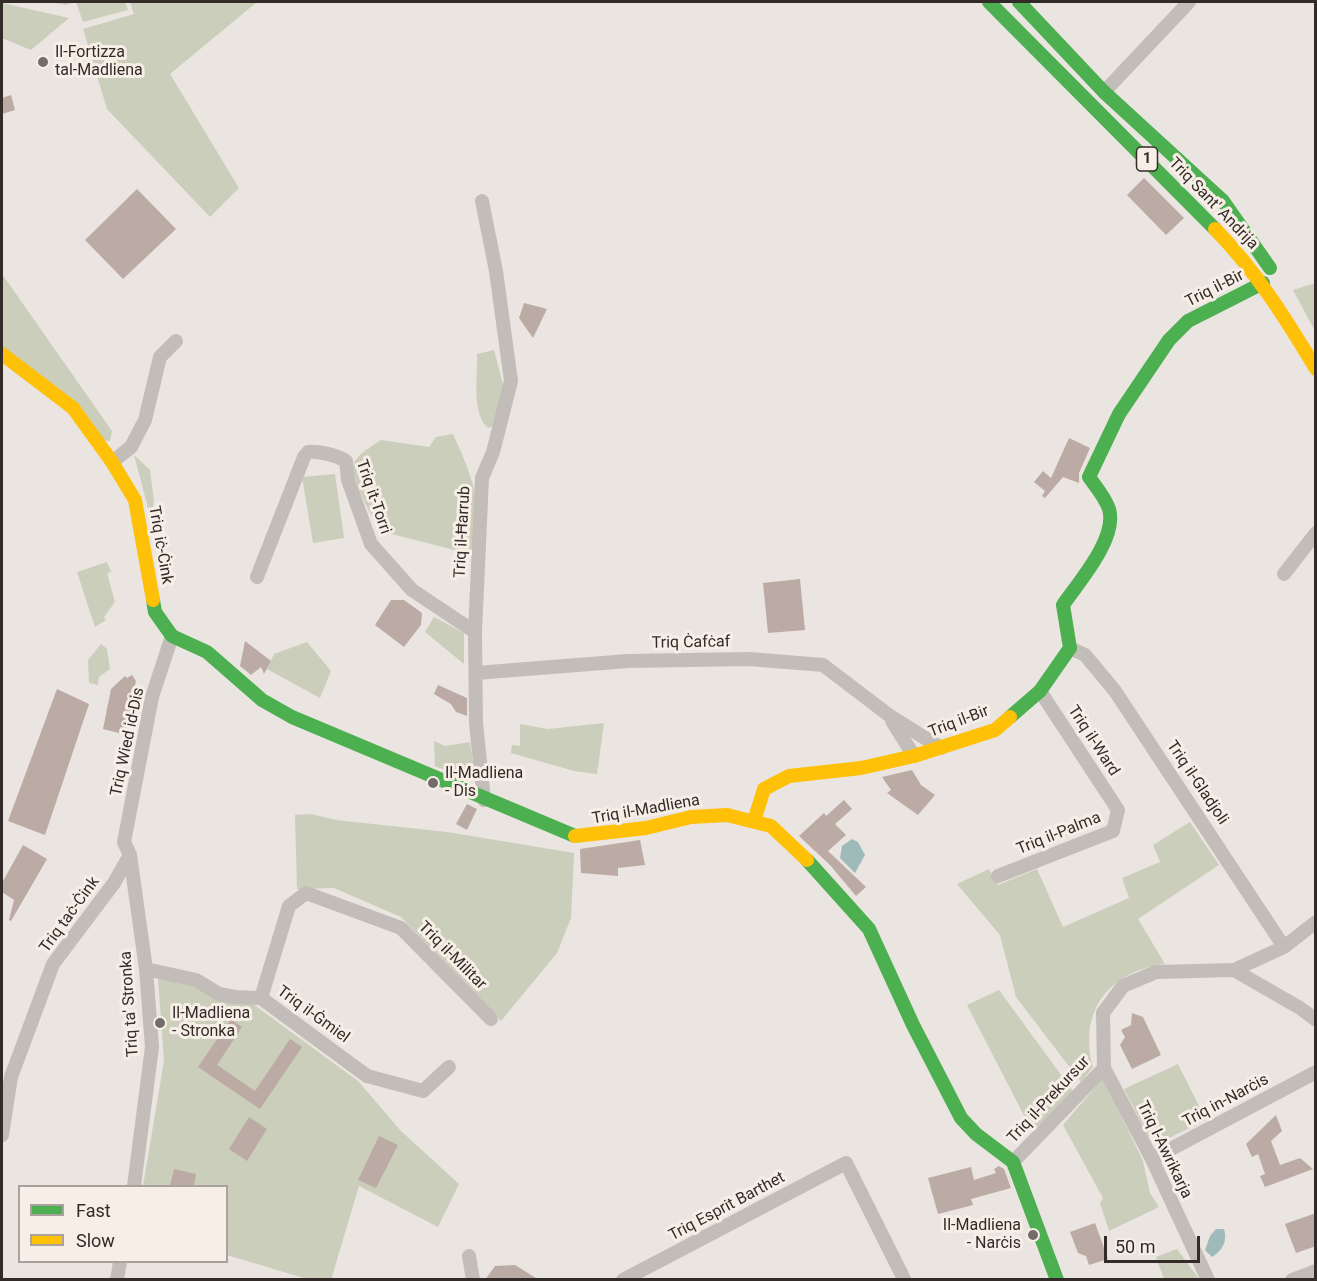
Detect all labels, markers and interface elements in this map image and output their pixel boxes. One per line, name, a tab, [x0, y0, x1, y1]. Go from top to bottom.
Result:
place label: Il-Fortizza tal-Madliena	[55, 43, 143, 81]
marker: Il-Fortizza tal-Madliena	[36, 55, 50, 69]
road number: 1	[1136, 147, 1158, 171]
street label: Triq Sant' Andrija	[1164, 154, 1262, 254]
street label: Triq il-Bir	[1183, 266, 1247, 312]
street label: Triq it-Torri	[351, 457, 395, 537]
street label: Triq il-Ħarrub	[451, 486, 475, 578]
street label: Triq iċ-Ċink	[144, 504, 176, 586]
street label: Triq Ċafċaf	[652, 633, 730, 653]
street label: Triq Wied id-Dis	[107, 686, 149, 798]
street label: Triq il-Bir	[926, 702, 992, 742]
street label: Triq il-Ward	[1063, 702, 1123, 780]
street label: Triq il-Gladjoli	[1162, 738, 1232, 828]
place label: Il-Madliena - Dis	[445, 764, 523, 802]
marker: Il-Madliena - Dis	[426, 776, 440, 790]
street label: Triq il-Madliena	[591, 791, 701, 829]
street label: Triq il-Palma	[1014, 808, 1104, 860]
street label: Triq taċ-Ċink	[36, 873, 104, 957]
street label: Triq il-Militar	[414, 918, 490, 994]
street label: Triq ta' Stronka	[117, 950, 143, 1058]
street label: Triq il-Ġmiel	[273, 982, 353, 1048]
place label: Il-Madliena - Stronka	[172, 1004, 250, 1042]
marker: Il-Madliena - Stronka	[153, 1016, 167, 1030]
street label: Triq il-Prekursur	[1004, 1052, 1094, 1148]
street label: Triq in-Narċis	[1180, 1070, 1272, 1132]
street label: Triq l-Awrikarja	[1132, 1098, 1196, 1202]
street label: Triq Esprit Barthet	[666, 1168, 788, 1246]
legend	[18, 1185, 228, 1263]
text: Fast	[76, 1200, 111, 1221]
place label: Il-Madliena - Narċis	[943, 1216, 1021, 1254]
scale bar	[1107, 1224, 1203, 1262]
marker: Il-Madliena - Narċis	[1026, 1228, 1040, 1242]
text: Slow	[76, 1230, 115, 1251]
text: 50 m	[1115, 1236, 1155, 1257]

